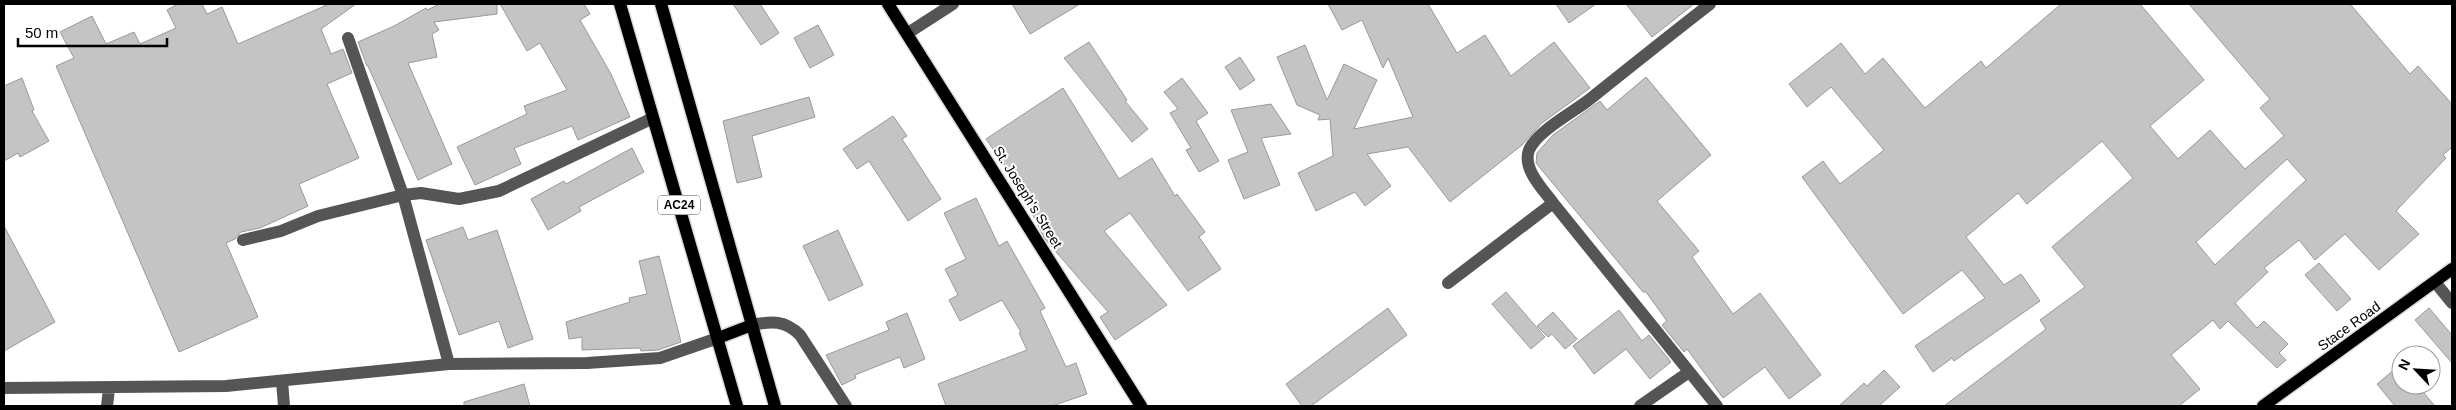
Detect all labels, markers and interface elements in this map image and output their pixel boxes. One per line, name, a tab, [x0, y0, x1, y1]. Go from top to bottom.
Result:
scale bar	[18, 15, 166, 47]
text: 50 m	[25, 24, 58, 41]
street label: St. Joseph's Street	[990, 143, 1066, 251]
road number: AC24	[658, 196, 700, 214]
street label: Stace Road	[2315, 298, 2383, 354]
north arrow	[2391, 345, 2441, 395]
text: N	[2395, 357, 2414, 372]

